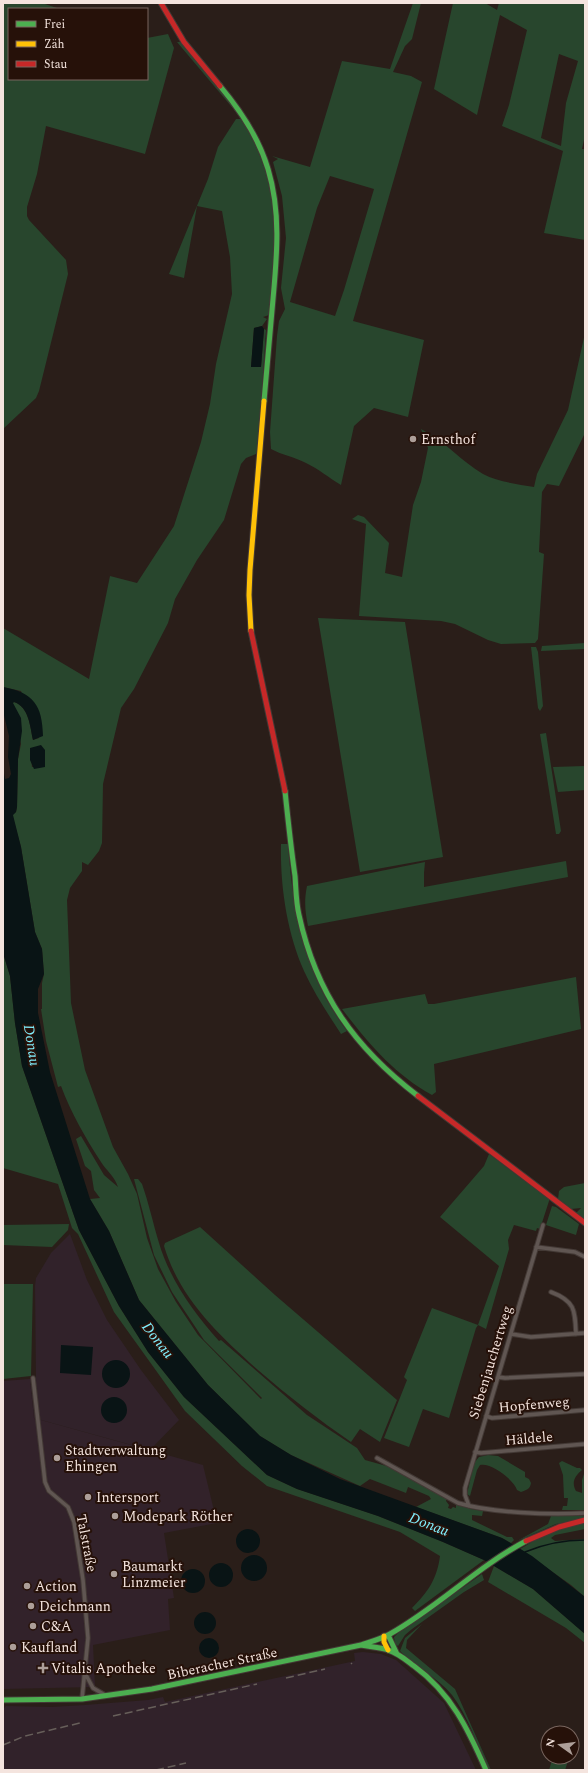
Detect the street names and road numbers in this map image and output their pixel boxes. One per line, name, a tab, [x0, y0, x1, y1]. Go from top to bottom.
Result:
street label: Siebenjauchertweg	[463, 1303, 518, 1421]
street label: Hopfenweg	[498, 1391, 571, 1418]
street label: Häldele	[504, 1426, 554, 1451]
street label: Talstraße	[71, 1512, 102, 1574]
street label: Biberacher Straße	[165, 1642, 279, 1685]

